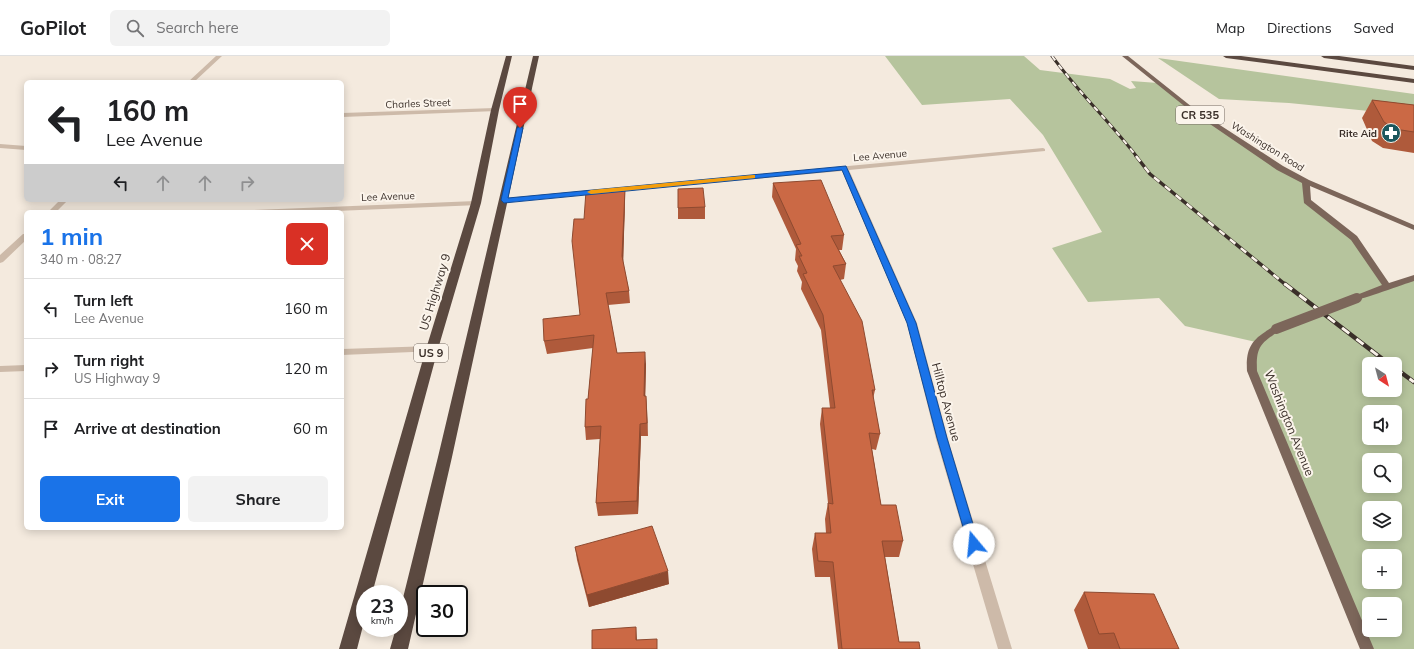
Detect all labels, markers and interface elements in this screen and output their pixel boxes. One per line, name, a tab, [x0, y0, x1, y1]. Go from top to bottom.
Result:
search box	[110, 10, 390, 46]
text: GoPilot	[20, 16, 86, 40]
icon: search	[124, 17, 146, 39]
text: Search here	[156, 18, 239, 37]
text: Map	[1216, 19, 1245, 37]
text: Directions	[1267, 19, 1332, 37]
text: Saved	[1354, 19, 1394, 37]
pin	[503, 87, 537, 128]
text: 160 m	[106, 93, 189, 128]
icon: arrive	[509, 93, 531, 115]
icon: left	[40, 96, 92, 148]
street label: Charles Street	[385, 96, 451, 111]
road number: CR 535	[1176, 106, 1224, 124]
street label: Washington Road	[1229, 119, 1307, 174]
pharmacy icon: Rite Aid	[1380, 122, 1402, 144]
place label: Rite Aid	[1339, 127, 1377, 140]
text: Lee Avenue	[106, 128, 203, 151]
street label: Lee Avenue	[853, 147, 907, 164]
icon: left	[110, 172, 132, 194]
icon: ahead	[152, 172, 174, 194]
icon: ahead	[194, 172, 216, 194]
icon: right	[236, 172, 258, 194]
street label: Lee Avenue	[361, 189, 415, 204]
text: 1 min	[40, 221, 103, 251]
button: close	[286, 223, 328, 265]
text: 340 m · 08:27	[40, 251, 122, 267]
street label: US Highway 9	[416, 252, 453, 332]
text: Turn left	[74, 291, 133, 310]
icon: left	[40, 298, 62, 320]
text: 160 m	[284, 299, 328, 318]
text: Lee Avenue	[74, 310, 144, 326]
road number: US 9	[414, 344, 448, 362]
text: Turn right	[74, 351, 144, 370]
north arrow	[1362, 357, 1402, 397]
map controls	[1362, 357, 1402, 637]
icon: right	[40, 358, 62, 380]
text: 120 m	[284, 359, 328, 378]
street label: Hilltop Avenue	[929, 361, 964, 443]
street label: Washington Avenue	[1261, 368, 1318, 478]
text: US Highway 9	[74, 370, 160, 386]
button: sound	[1362, 405, 1402, 445]
icon: arrive	[40, 418, 62, 440]
text: Arrive at destination	[74, 419, 221, 438]
text: 60 m	[293, 419, 328, 438]
button: search	[1362, 453, 1402, 493]
button: Exit	[40, 476, 180, 522]
button: Share	[188, 476, 328, 522]
button: layers	[1362, 501, 1402, 541]
position arrow	[953, 523, 995, 565]
button: +	[1362, 549, 1402, 589]
speed limit sign: 30	[416, 585, 468, 637]
text: 23	[370, 593, 394, 618]
button: −	[1362, 597, 1402, 637]
text: km/h	[371, 614, 393, 627]

